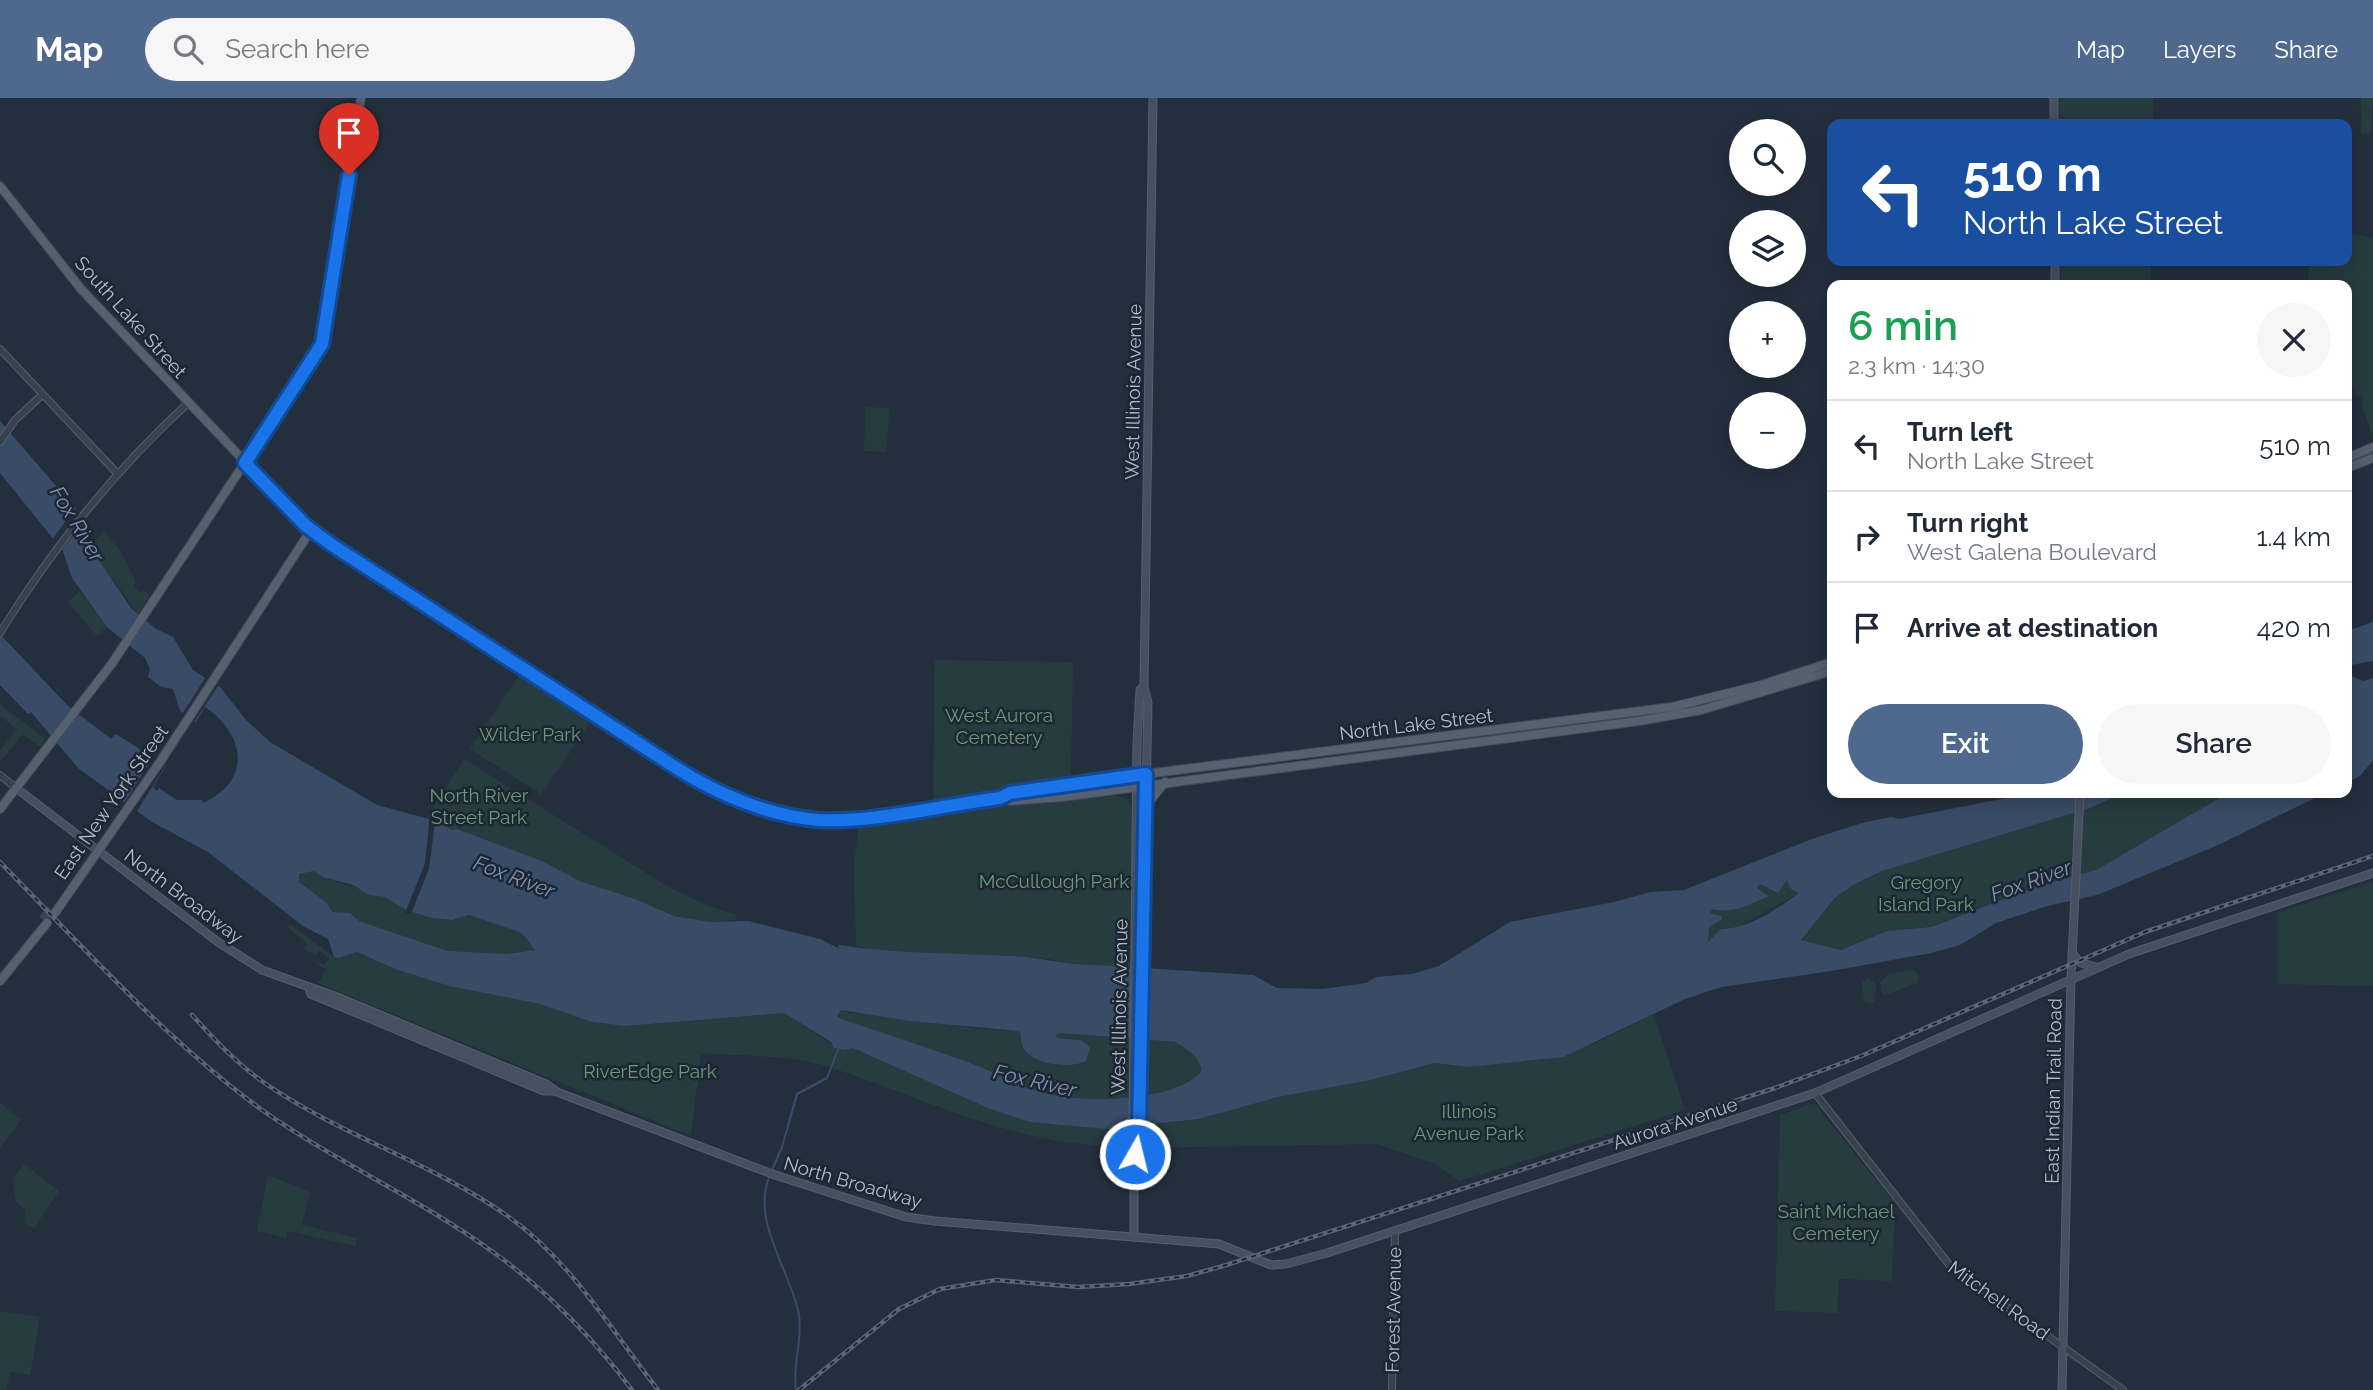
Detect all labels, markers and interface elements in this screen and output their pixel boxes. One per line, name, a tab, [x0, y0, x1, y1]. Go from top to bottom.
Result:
search box	[145, 18, 635, 81]
text: Map	[35, 30, 103, 69]
icon: search	[169, 30, 207, 68]
text: Search here	[225, 34, 370, 64]
text: Map	[2076, 35, 2125, 64]
text: Layers	[2163, 35, 2236, 64]
text: Share	[2274, 35, 2338, 64]
pin	[319, 103, 379, 175]
icon: arrive	[330, 114, 368, 152]
map controls	[1729, 119, 1806, 469]
button: search	[1729, 119, 1806, 196]
text: 510 m	[1963, 145, 2102, 202]
icon: left	[1848, 147, 1939, 238]
text: North Lake Street	[1963, 204, 2223, 241]
button: layers	[1729, 210, 1806, 287]
street label: South Lake Street	[71, 252, 192, 383]
button: +	[1729, 301, 1806, 378]
text: 6 min	[1848, 301, 1958, 350]
button: close	[2257, 303, 2331, 377]
street label: West Illinois Avenue	[1120, 304, 1146, 480]
text: 2.3 km · 14:30	[1848, 352, 1985, 379]
button: −	[1729, 392, 1806, 469]
text: Turn left	[1907, 417, 2013, 447]
icon: left	[1848, 427, 1886, 465]
text: 510 m	[2259, 431, 2331, 461]
text: North Lake Street	[1907, 447, 2094, 474]
water label: Fox River	[45, 481, 110, 567]
text: Turn right	[1907, 508, 2028, 538]
icon: right	[1848, 518, 1886, 556]
text: 1.4 km	[2256, 522, 2331, 552]
text: West Galena Boulevard	[1907, 538, 2157, 565]
icon: arrive	[1848, 609, 1886, 647]
text: Arrive at destination	[1907, 613, 2158, 643]
text: 420 m	[2257, 613, 2331, 643]
park label: West Aurora Cemetery	[945, 704, 1053, 748]
street label: North Lake Street	[1338, 704, 1495, 744]
button: Exit	[1848, 704, 2083, 784]
button: Share	[2097, 704, 2331, 784]
street label: East New York Street	[50, 720, 173, 883]
park label: Wilder Park	[479, 723, 581, 745]
park label: North River Street Park	[430, 784, 529, 828]
street label: North Broadway	[120, 844, 248, 948]
water label: Fox River	[470, 850, 559, 904]
water label: Fox River	[1987, 854, 2075, 907]
park label: McCullough Park	[979, 870, 1129, 892]
park label: Gregory Island Park	[1878, 871, 1974, 915]
street label: West Illinois Avenue	[1106, 919, 1132, 1095]
street label: East Indian Trail Road	[2040, 998, 2066, 1184]
water label: Fox River	[991, 1059, 1080, 1102]
park label: RiverEdge Park	[583, 1060, 717, 1082]
street label: Aurora Avenue	[1610, 1093, 1740, 1153]
park label: Illinois Avenue Park	[1414, 1100, 1524, 1144]
position arrow	[1098, 1117, 1172, 1191]
street label: North Broadway	[781, 1152, 925, 1212]
park label: Saint Michael Cemetery	[1777, 1200, 1895, 1244]
street label: Forest Avenue	[1381, 1247, 1405, 1373]
street label: Mitchell Road	[1944, 1256, 2054, 1344]

